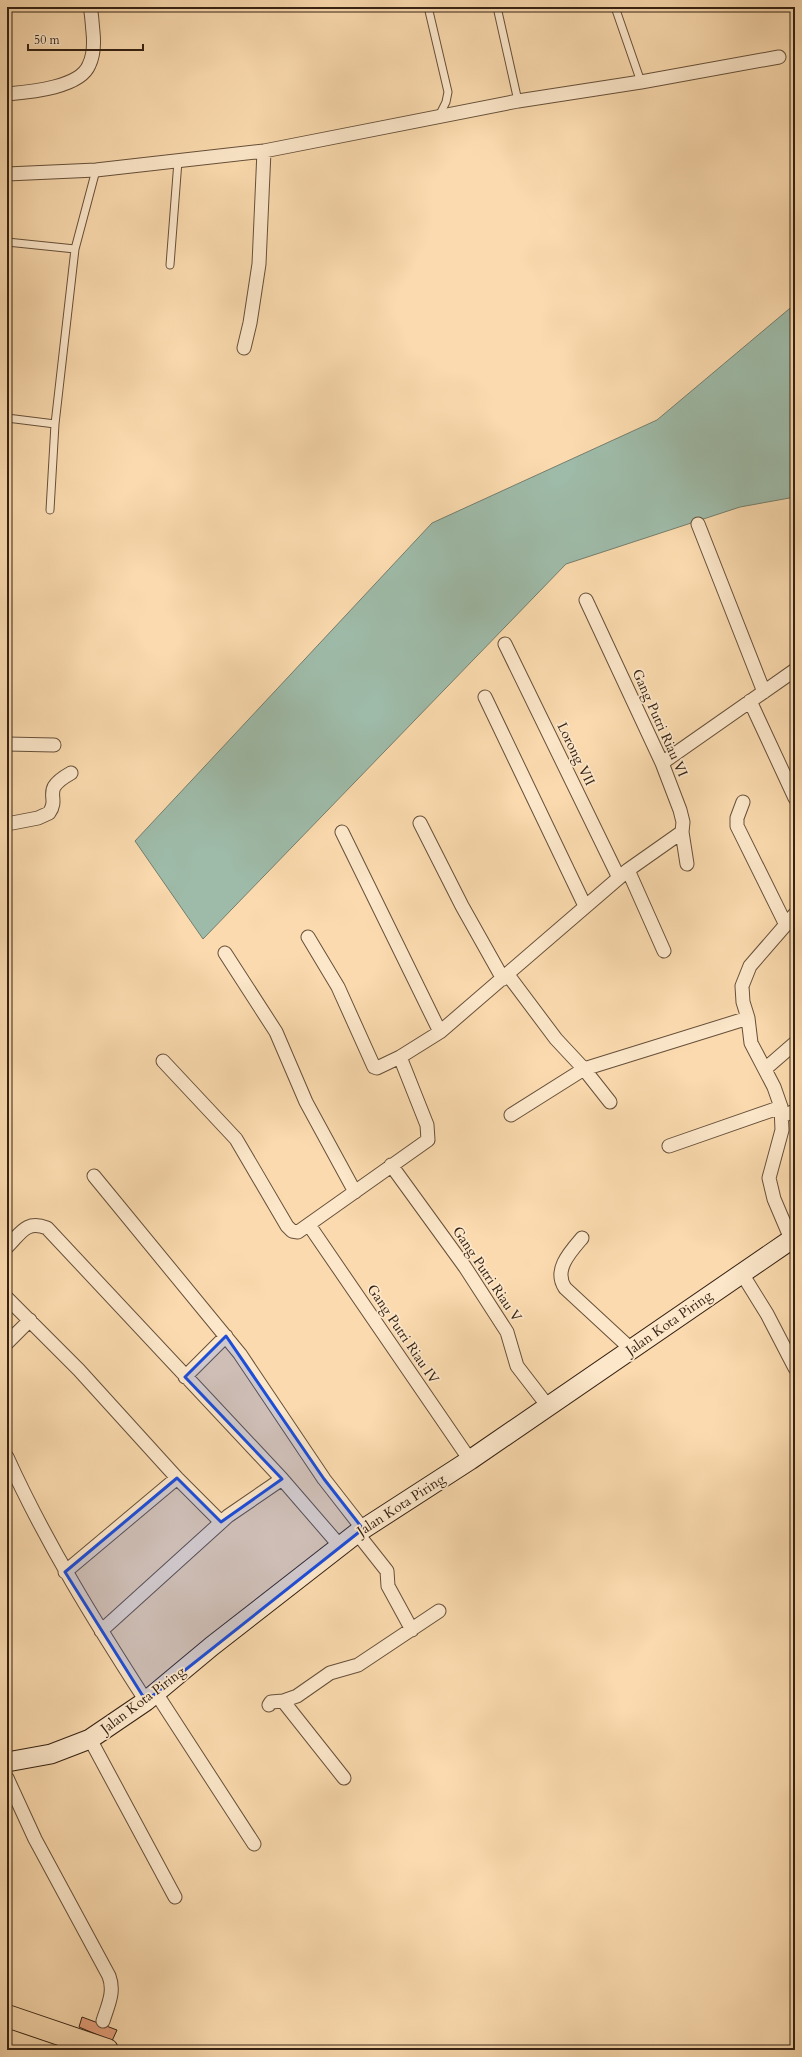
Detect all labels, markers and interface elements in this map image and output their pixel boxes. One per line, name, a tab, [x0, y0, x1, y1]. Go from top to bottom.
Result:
scale bar	[28, 26, 143, 52]
text: 50 m	[34, 32, 61, 48]
street label: Gang Putri Riau VI	[628, 666, 692, 780]
street label: Lorong VII	[553, 719, 600, 789]
street label: Gang Putri Riau V	[448, 1223, 526, 1326]
street label: Gang Putri Riau IV	[363, 1281, 444, 1388]
street label: Jalan Kota Piring	[620, 1286, 716, 1361]
street label: Jalan Kota Piring	[352, 1469, 449, 1542]
street label: Jalan Kota Piring	[95, 1662, 189, 1739]

